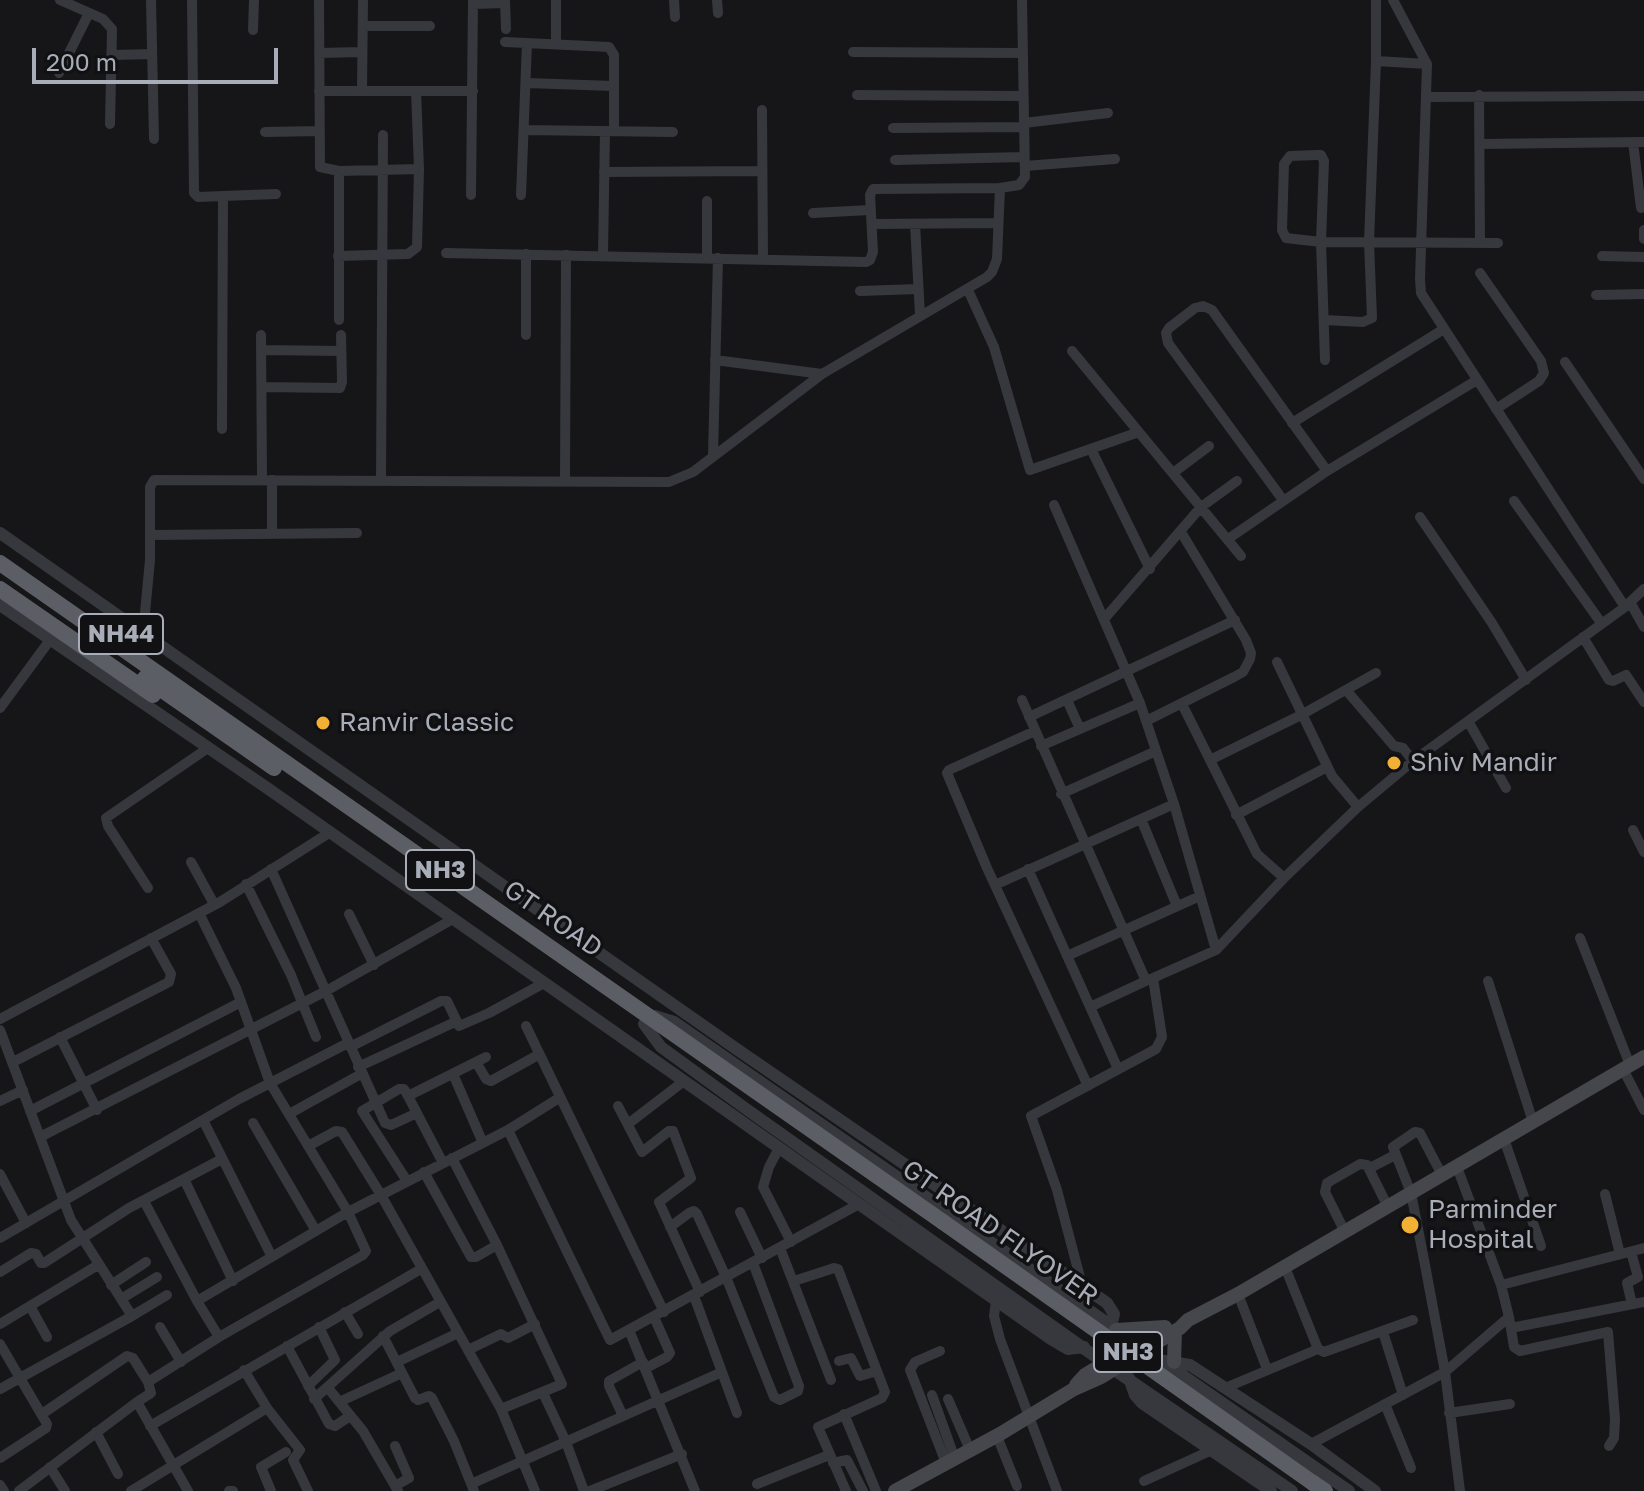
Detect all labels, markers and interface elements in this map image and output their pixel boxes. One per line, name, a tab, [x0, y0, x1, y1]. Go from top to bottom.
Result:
scale bar	[36, 32, 282, 82]
text: 200 m	[46, 47, 117, 76]
road number: NH44	[79, 614, 163, 654]
place label: Ranvir Classic	[339, 707, 514, 739]
marker: Ranvir Classic	[314, 714, 332, 732]
place label: Shiv Mandir	[1410, 747, 1557, 779]
marker: Shiv Mandir	[1385, 754, 1403, 772]
road number: NH3	[406, 850, 474, 890]
street label: GT ROAD	[498, 874, 608, 964]
street label: GT ROAD FLYOVER	[896, 1154, 1104, 1312]
place label: Parminder Hospital	[1428, 1194, 1557, 1256]
marker: Parminder Hospital	[1399, 1214, 1421, 1236]
road number: NH3	[1094, 1332, 1162, 1372]

